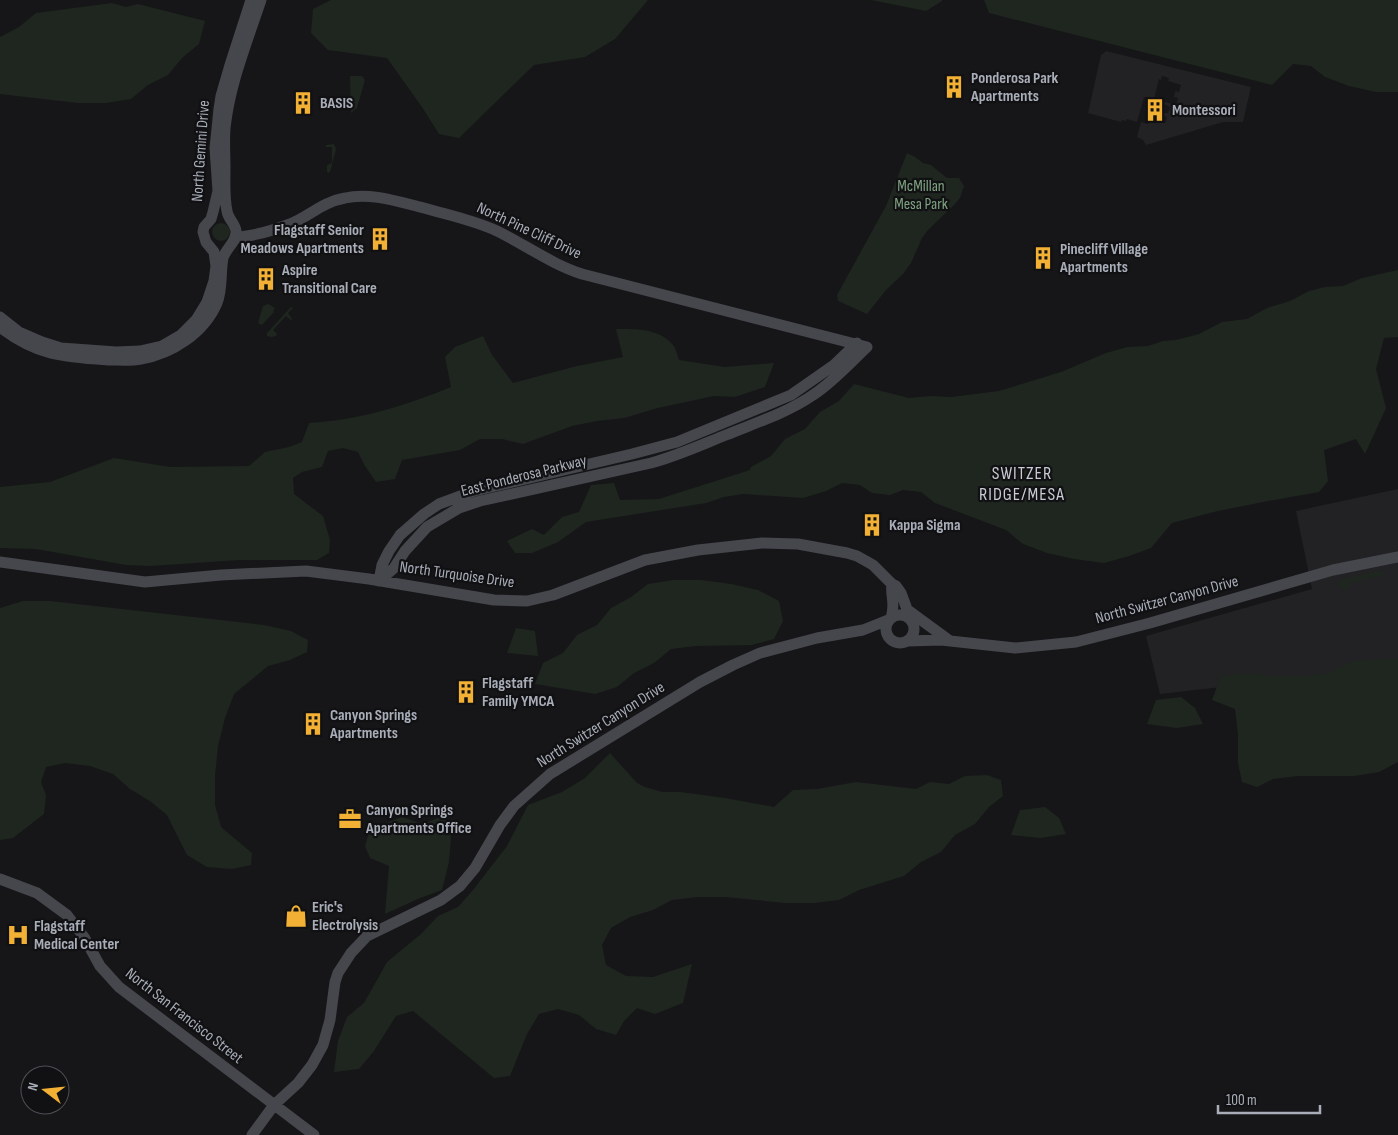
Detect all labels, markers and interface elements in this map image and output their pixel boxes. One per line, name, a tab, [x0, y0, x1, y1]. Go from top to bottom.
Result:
place label: Ponderosa Park Apartments	[970, 69, 1059, 106]
building icon: Ponderosa Park Apartments	[941, 74, 967, 100]
building icon: BASIS	[290, 90, 316, 116]
place label: BASIS	[320, 94, 353, 113]
building icon: Montessori	[1142, 97, 1168, 123]
street label: North Gemini Drive	[188, 100, 214, 202]
place label: Montessori	[1172, 101, 1236, 120]
park label: McMillan Mesa Park	[894, 177, 948, 214]
street label: North Pine Cliff Drive	[474, 198, 584, 264]
place label: Flagstaff Senior Meadows Apartments	[241, 221, 364, 258]
building icon: Flagstaff Senior Meadows Apartments	[367, 226, 393, 252]
place label: Pinecliff Village Apartments	[1059, 240, 1148, 277]
building icon: Pinecliff Village Apartments	[1030, 245, 1056, 271]
place label: Aspire Transitional Care	[281, 261, 377, 298]
building icon: Aspire Transitional Care	[253, 266, 279, 292]
street label: East Ponderosa Parkway	[459, 451, 589, 501]
district label: SWITZER RIDGE/MESA	[979, 463, 1065, 505]
building icon: Kappa Sigma	[859, 512, 885, 538]
place label: Kappa Sigma	[889, 516, 961, 535]
street label: North Turquoise Drive	[398, 558, 516, 592]
street label: North Switzer Canyon Drive	[1093, 572, 1241, 628]
place label: Flagstaff Family YMCA	[482, 674, 555, 711]
street label: North Switzer Canyon Drive	[534, 678, 668, 772]
building icon: Flagstaff Family YMCA	[453, 679, 479, 705]
place label: Canyon Springs Apartments	[329, 706, 417, 743]
building icon: Canyon Springs Apartments	[300, 711, 326, 737]
place label: Canyon Springs Apartments Office	[365, 801, 472, 838]
office icon: Canyon Springs Apartments Office	[337, 806, 363, 832]
place label: Eric's Electrolysis	[312, 898, 378, 935]
shop icon: Eric's Electrolysis	[283, 903, 309, 929]
place label: Flagstaff Medical Center	[34, 917, 119, 954]
hospital icon: Flagstaff Medical Center	[5, 922, 31, 948]
street label: North San Francisco Street	[121, 964, 247, 1068]
north arrow	[20, 1065, 70, 1115]
text: N	[24, 1081, 42, 1092]
scale bar	[1218, 1082, 1320, 1114]
text: 100 m	[1226, 1091, 1257, 1110]

